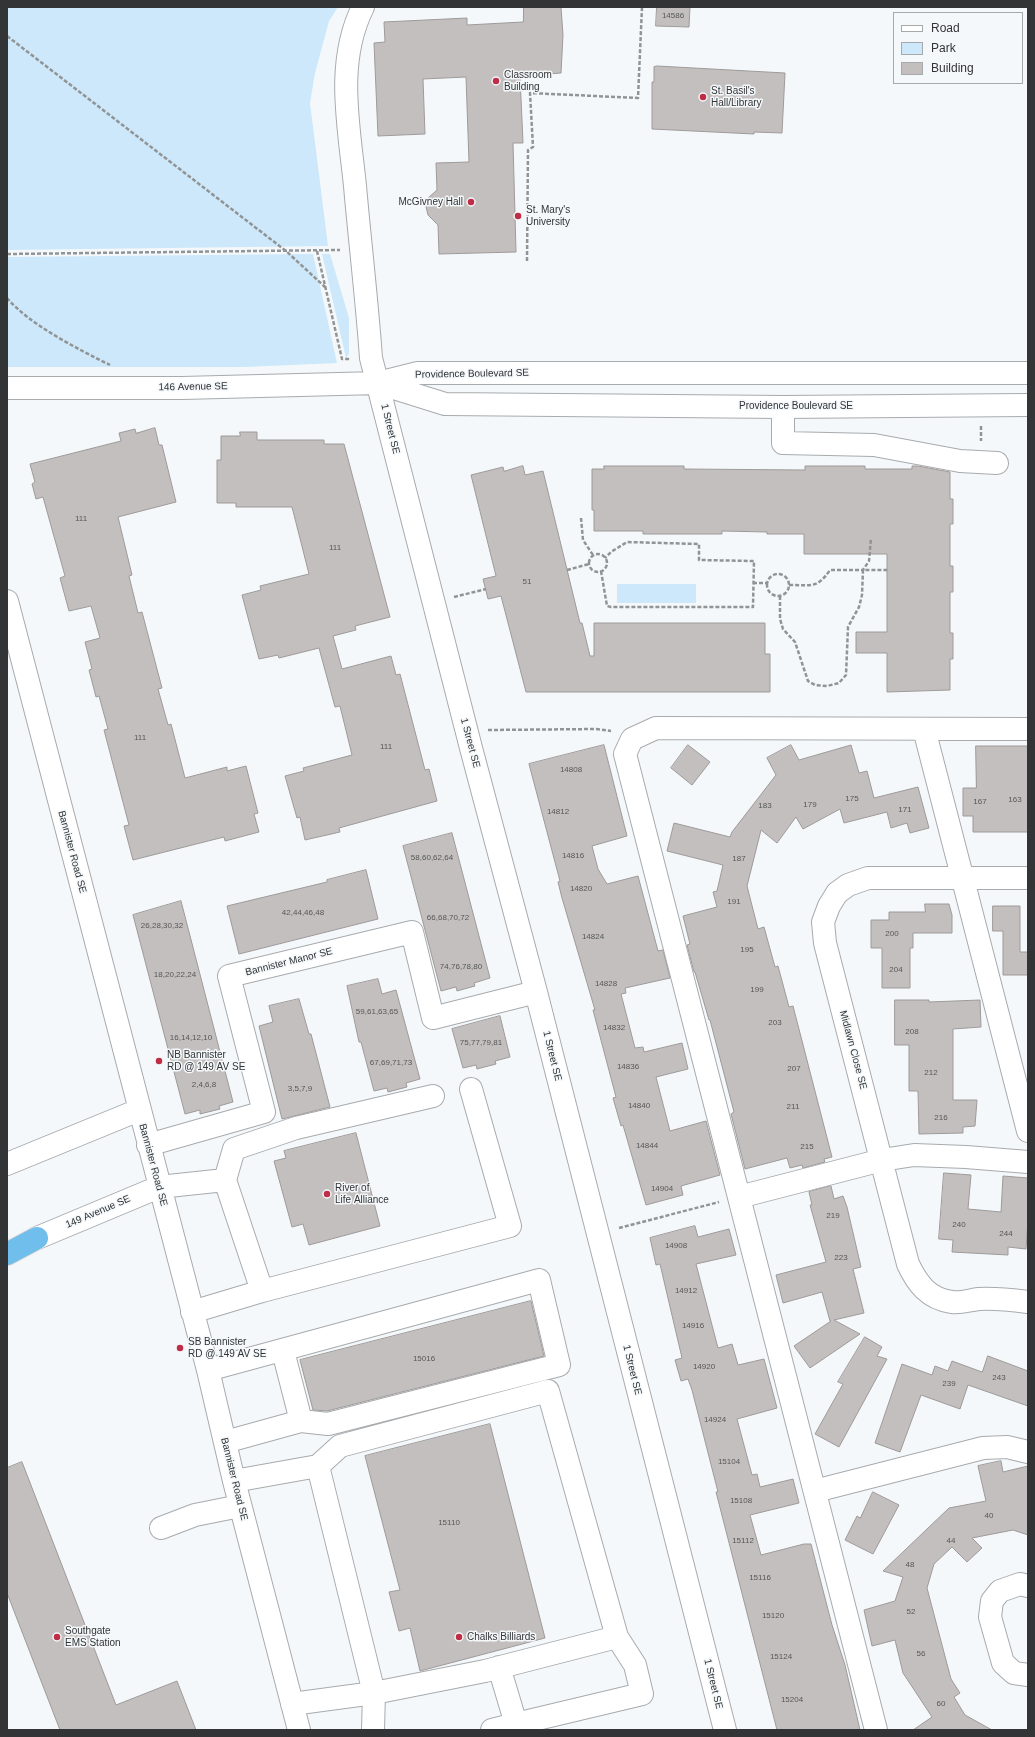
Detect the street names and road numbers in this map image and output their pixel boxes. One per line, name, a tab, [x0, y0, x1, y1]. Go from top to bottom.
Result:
street label: Providence Boulevard SE	[415, 367, 529, 381]
street label: 146 Avenue SE	[158, 380, 228, 394]
street label: Providence Boulevard SE	[739, 400, 853, 412]
street label: 1 Street SE	[378, 403, 402, 455]
street label: 1 Street SE	[458, 717, 482, 769]
street label: Bannister Road SE	[55, 809, 89, 895]
street label: Bannister Manor SE	[244, 945, 334, 979]
street label: Midlawn Close SE	[837, 1009, 869, 1091]
street label: 1 Street SE	[540, 1030, 564, 1082]
street label: Bannister Road SE	[136, 1122, 170, 1208]
street label: 149 Avenue SE	[64, 1193, 132, 1231]
street label: 1 Street SE	[620, 1344, 644, 1396]
street label: Bannister Road SE	[218, 1436, 250, 1522]
street label: 1 Street SE	[701, 1658, 725, 1710]

